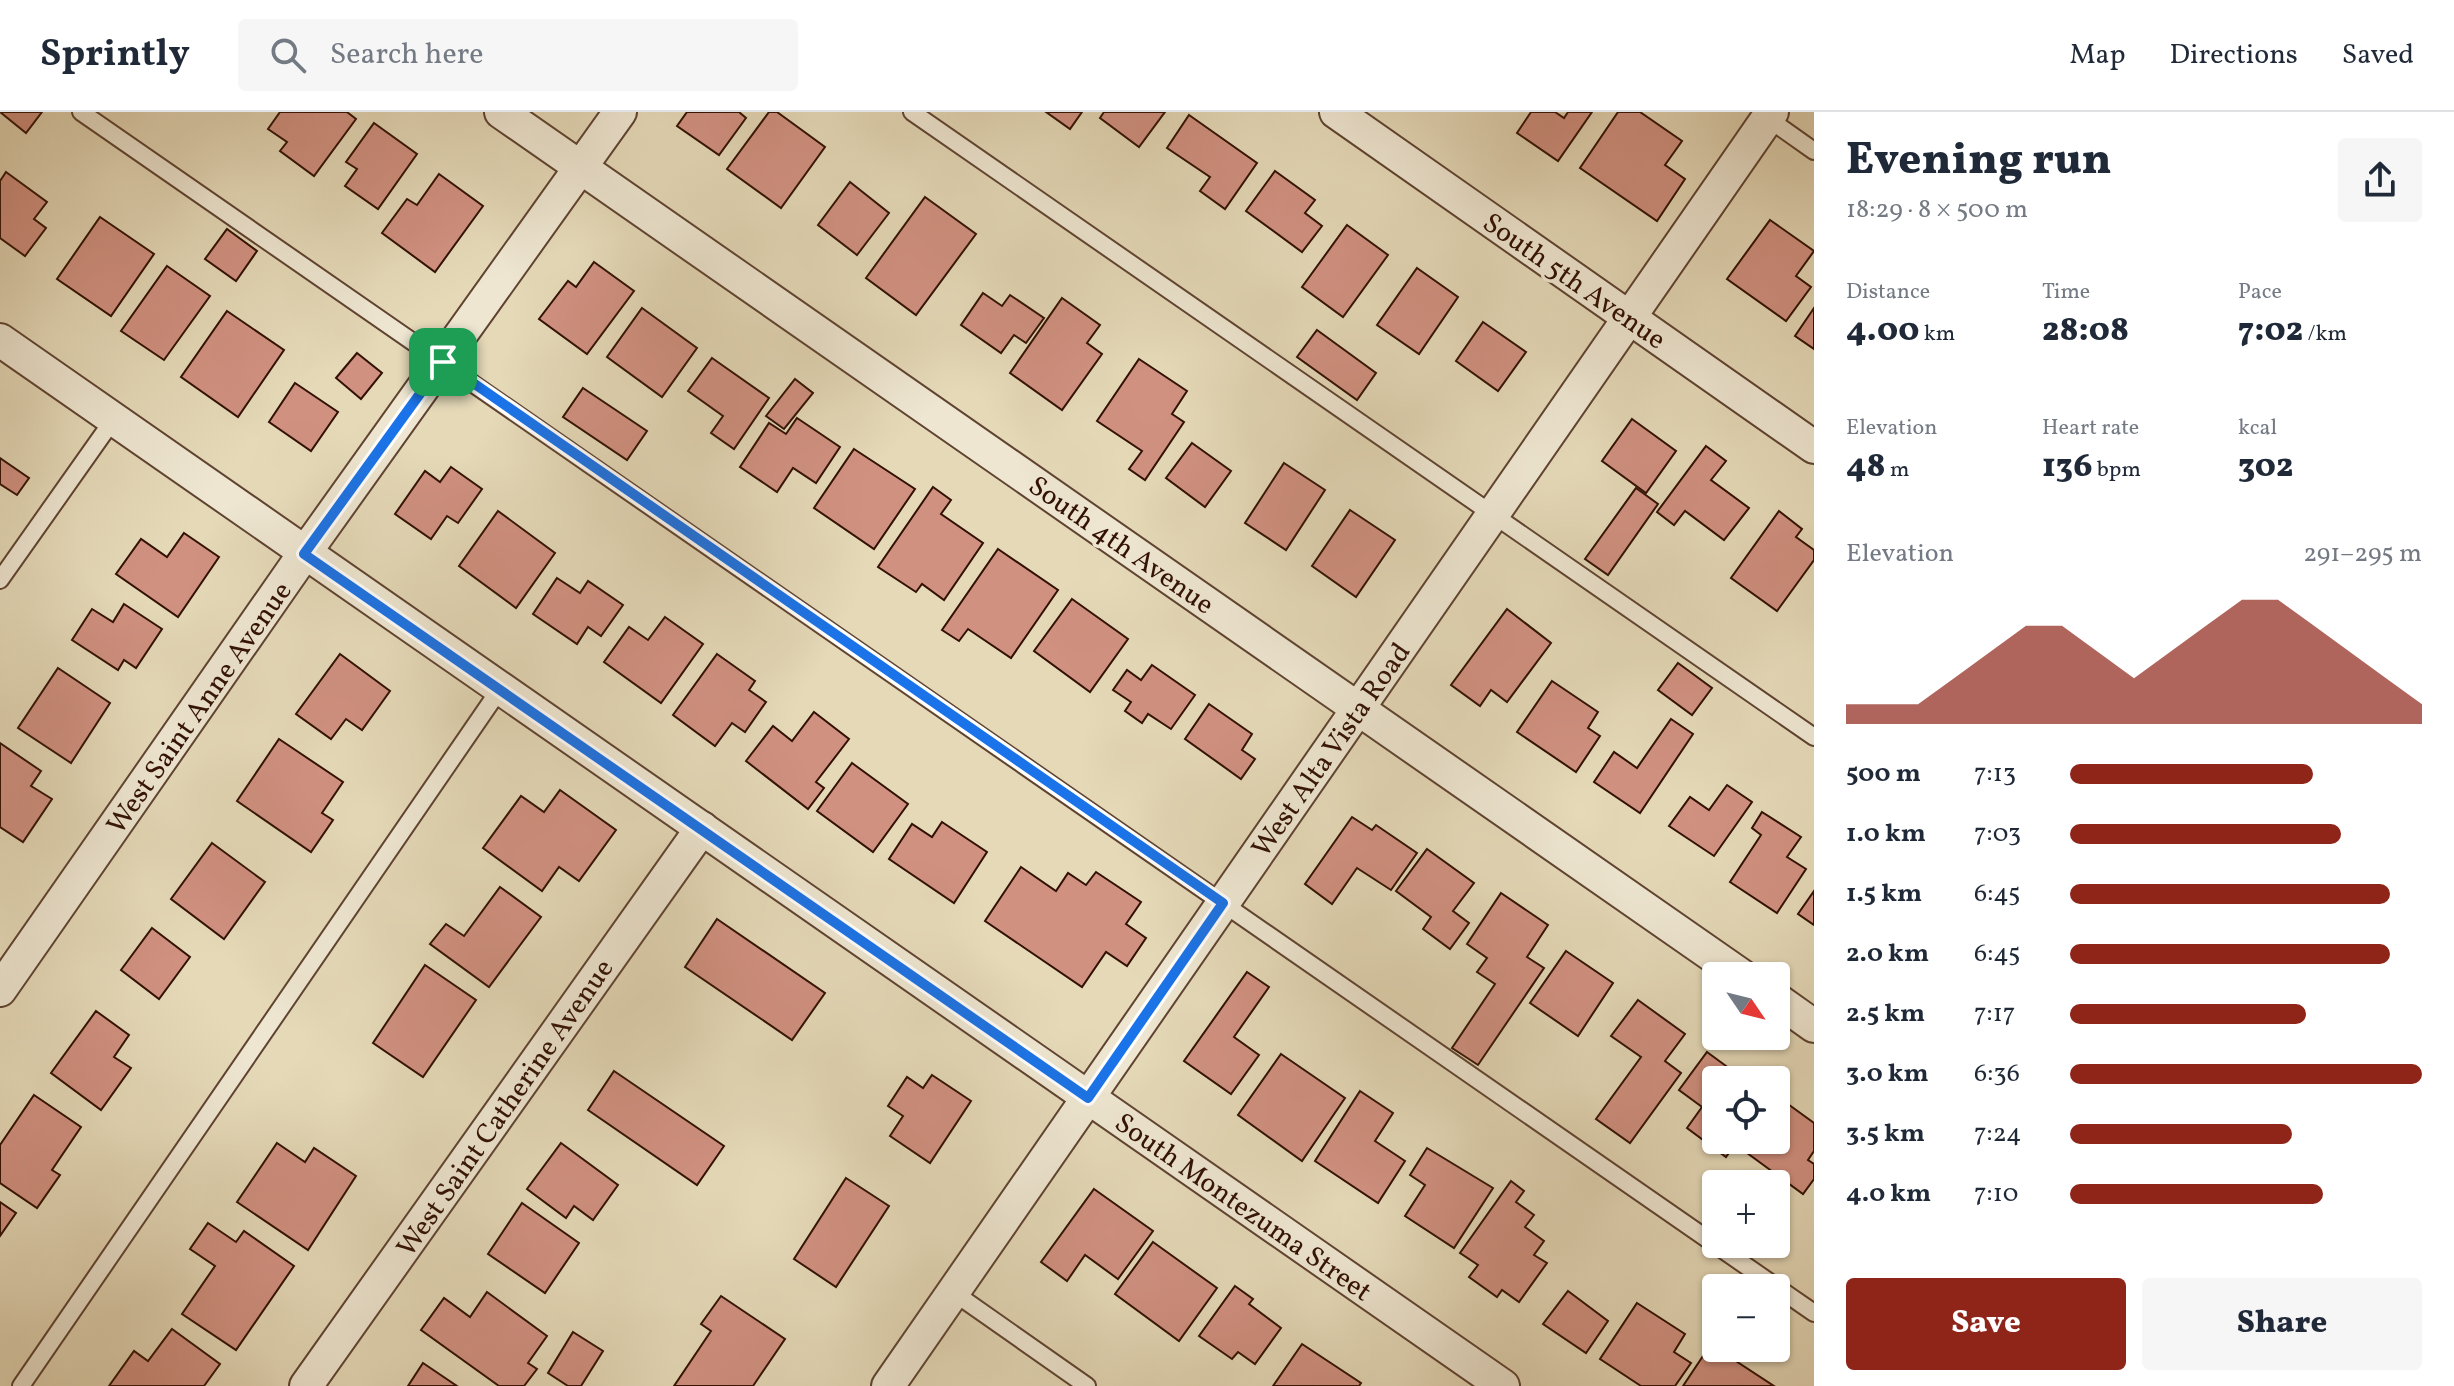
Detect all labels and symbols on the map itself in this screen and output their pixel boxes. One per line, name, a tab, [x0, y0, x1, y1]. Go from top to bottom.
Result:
street label: South 5th Avenue	[1474, 204, 1673, 360]
pin	[409, 328, 477, 396]
street label: South 4th Avenue	[1020, 467, 1221, 625]
street label: West Saint Anne Avenue	[98, 574, 302, 843]
street label: West Alta Vista Road	[1243, 635, 1421, 866]
street label: West Saint Catherine Avenue	[388, 952, 624, 1265]
north arrow	[1702, 962, 1790, 1050]
street label: South Montezuma Street	[1106, 1104, 1379, 1312]

